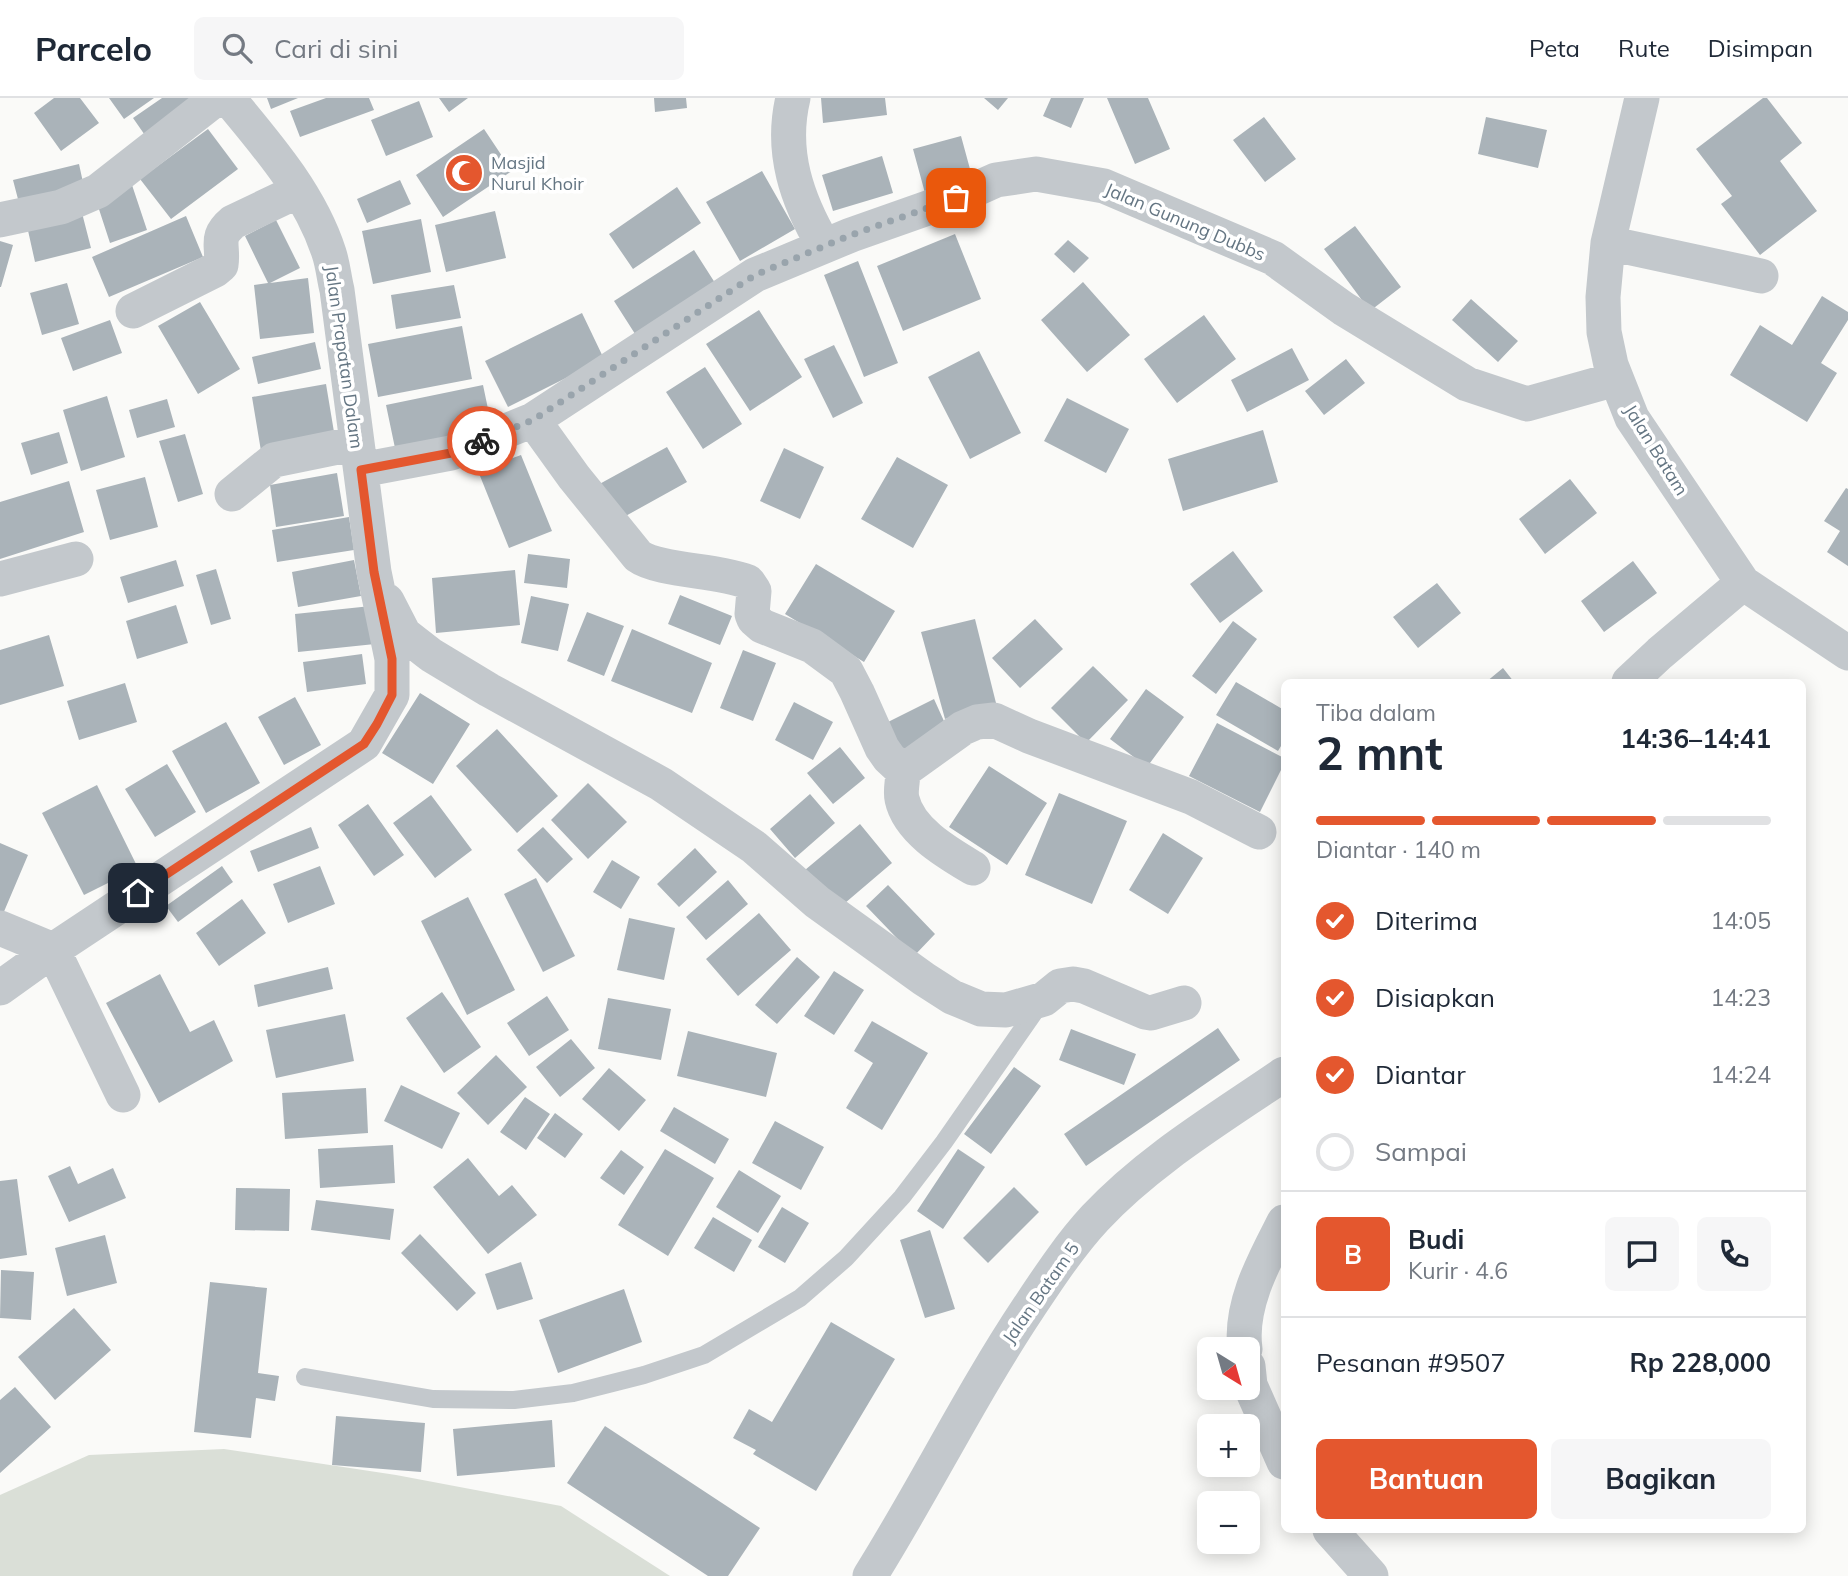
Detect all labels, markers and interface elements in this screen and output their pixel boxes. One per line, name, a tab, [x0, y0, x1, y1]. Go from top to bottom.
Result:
search box	[194, 17, 684, 80]
text: Parcelo	[35, 28, 152, 69]
icon: search	[218, 29, 256, 67]
text: Cari di sini	[274, 32, 398, 65]
text: Peta	[1529, 33, 1580, 63]
text: Rute	[1618, 33, 1670, 63]
text: Disimpan	[1708, 33, 1813, 63]
place label: Masjid Nurul Khoir	[491, 151, 584, 195]
mosque icon: Masjid Nurul Khoir	[443, 152, 485, 194]
pin	[926, 168, 986, 228]
street label: Jalan Gunung Dubbs	[1102, 177, 1269, 266]
icon: bag	[937, 179, 975, 217]
street label: Jalan Prapatan Dalam	[320, 264, 369, 450]
street label: Jalan Batam	[1619, 400, 1693, 500]
courier	[447, 406, 517, 476]
icon: bike	[463, 422, 501, 460]
text: Tiba dalam	[1316, 698, 1436, 727]
text: 14:36–14:41	[1620, 722, 1771, 755]
text: 2 mnt	[1316, 724, 1443, 782]
text: Diantar · 140 m	[1316, 835, 1481, 864]
pin	[108, 863, 168, 923]
icon: home	[119, 874, 157, 912]
icon: check	[1316, 902, 1354, 940]
text: Diterima	[1375, 904, 1478, 937]
text: 14:05	[1711, 906, 1771, 935]
icon: check	[1316, 979, 1354, 1017]
text: Disiapkan	[1375, 981, 1495, 1014]
text: 14:23	[1711, 983, 1771, 1012]
icon: check	[1316, 1056, 1354, 1094]
text: Diantar	[1375, 1058, 1466, 1091]
text: 14:24	[1711, 1060, 1771, 1089]
text: Sampai	[1375, 1135, 1467, 1168]
button: chat	[1605, 1217, 1679, 1291]
button: phone	[1697, 1217, 1771, 1291]
text: Budi	[1408, 1223, 1464, 1256]
street label: Jalan Batam 5	[997, 1237, 1084, 1348]
text: B	[1344, 1238, 1362, 1271]
text: Kurir · 4.6	[1408, 1256, 1508, 1285]
north arrow	[1197, 1337, 1260, 1400]
map controls	[1197, 1337, 1260, 1554]
text: Pesanan #9507	[1316, 1346, 1506, 1379]
text: Rp 228,000	[1629, 1346, 1771, 1379]
button: +	[1197, 1414, 1260, 1477]
button: Bantuan	[1316, 1439, 1537, 1519]
button: Bagikan	[1551, 1439, 1771, 1519]
button: −	[1197, 1491, 1260, 1554]

